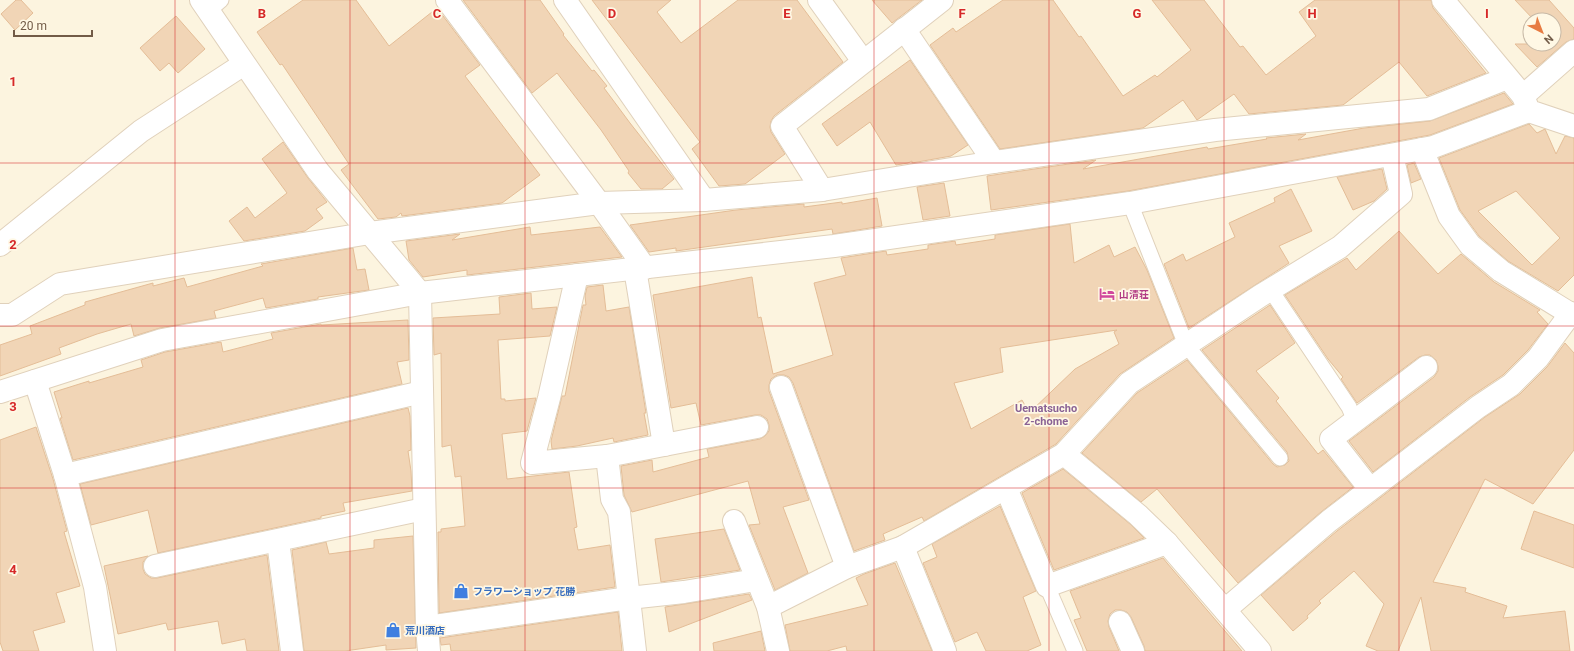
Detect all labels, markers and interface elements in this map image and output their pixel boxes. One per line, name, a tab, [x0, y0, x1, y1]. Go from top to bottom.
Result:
text: B	[258, 6, 266, 21]
text: C	[433, 6, 442, 21]
text: D	[608, 6, 616, 21]
text: E	[783, 6, 791, 21]
text: F	[958, 6, 966, 21]
text: G	[1133, 6, 1142, 21]
text: H	[1307, 6, 1317, 21]
text: I	[1485, 6, 1489, 21]
scale bar	[14, 12, 92, 38]
north arrow	[1522, 12, 1562, 52]
text: 20 m	[20, 19, 47, 33]
text: N	[1541, 32, 1556, 47]
text: 1	[9, 74, 17, 89]
text: 2	[9, 237, 17, 252]
hotel icon: 山清荘	[1098, 285, 1116, 303]
place label: 山清荘	[1119, 289, 1149, 300]
text: 3	[9, 399, 17, 414]
district label: Uematsucho 2-chome	[1015, 402, 1077, 428]
text: 4	[9, 562, 17, 577]
shop icon: フラワーショップ 花勝	[452, 582, 470, 600]
place label: フラワーショップ 花勝	[473, 586, 575, 597]
shop icon: 荒川酒店	[384, 621, 402, 639]
place label: 荒川酒店	[405, 625, 445, 636]

